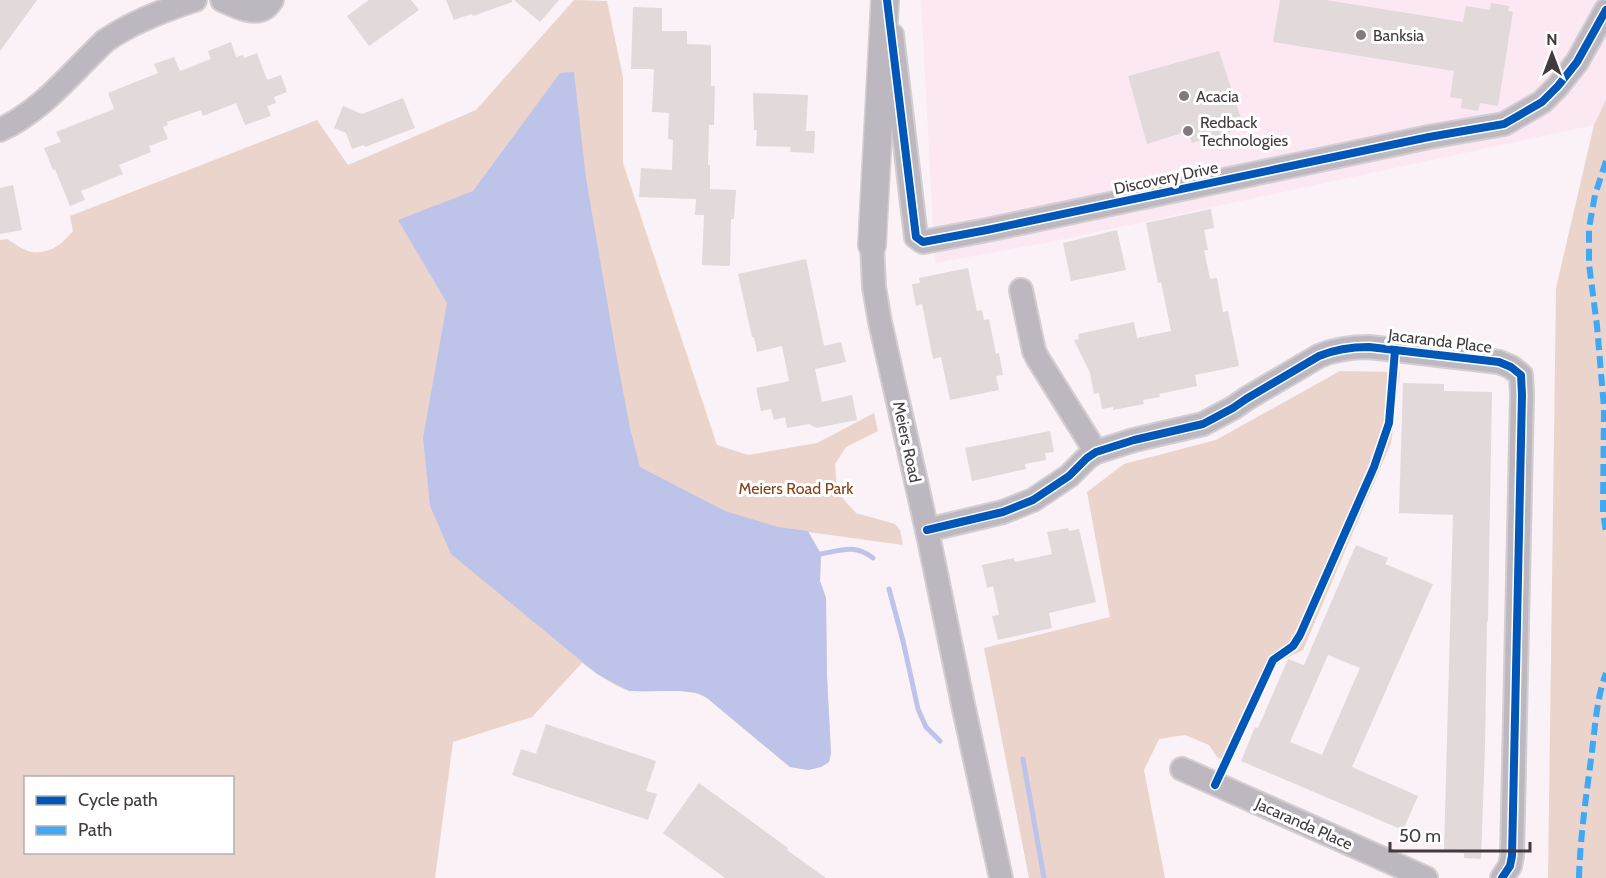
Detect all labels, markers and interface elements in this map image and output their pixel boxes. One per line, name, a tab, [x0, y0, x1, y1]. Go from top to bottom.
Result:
north arrow	[1522, 24, 1582, 84]
place label: Banksia	[1373, 26, 1424, 45]
marker: Banksia	[1354, 28, 1368, 42]
text: N	[1546, 30, 1558, 49]
place label: Acacia	[1196, 87, 1239, 106]
marker: Acacia	[1177, 89, 1191, 103]
place label: Redback Technologies	[1200, 113, 1288, 150]
marker: Redback Technologies	[1181, 124, 1195, 138]
street label: Discovery Drive	[1112, 158, 1220, 198]
street label: Jacaranda Place	[1386, 325, 1493, 357]
street label: Meiers Road	[889, 400, 925, 484]
park label: Meiers Road Park	[739, 479, 854, 498]
legend	[24, 776, 234, 854]
text: Cycle path	[78, 789, 158, 811]
street label: Jacaranda Place	[1252, 794, 1355, 854]
scale bar	[1390, 815, 1530, 853]
text: Path	[78, 819, 112, 841]
text: 50 m	[1399, 825, 1441, 847]

